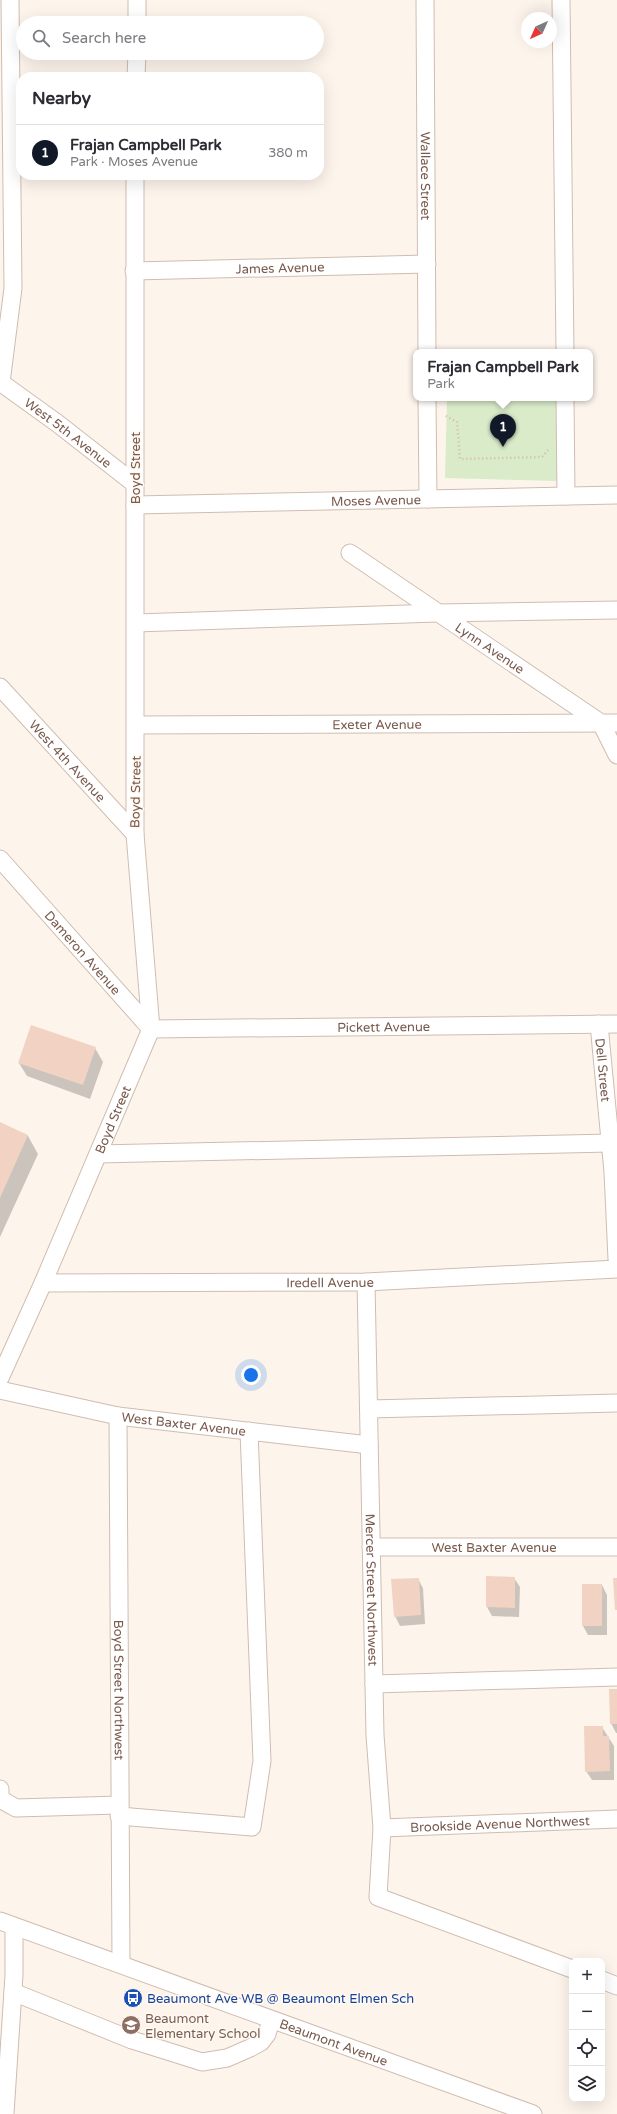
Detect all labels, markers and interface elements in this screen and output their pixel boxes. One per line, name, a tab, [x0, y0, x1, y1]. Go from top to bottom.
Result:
north arrow	[521, 12, 557, 48]
search box	[16, 16, 324, 60]
icon: search	[30, 27, 52, 49]
text: Search here	[62, 29, 146, 47]
text: Nearby	[32, 88, 91, 109]
street label: Wallace Street	[417, 132, 433, 220]
text: Frajan Campbell Park	[70, 136, 222, 154]
text: 1	[41, 145, 49, 161]
text: 380 m	[268, 145, 308, 161]
text: Park · Moses Avenue	[70, 154, 198, 170]
street label: James Avenue	[235, 259, 325, 278]
popup	[413, 349, 593, 401]
text: Frajan Campbell Park	[427, 358, 579, 376]
text: Park	[427, 376, 455, 392]
street label: West 5th Avenue	[21, 395, 115, 472]
pin: 1	[490, 414, 516, 447]
street label: Boyd Street	[128, 432, 144, 504]
street label: Moses Avenue	[331, 492, 421, 510]
street label: Lynn Avenue	[452, 619, 527, 678]
street label: West 4th Avenue	[25, 717, 108, 806]
street label: Exeter Avenue	[332, 717, 422, 733]
street label: Boyd Street	[127, 756, 145, 828]
street label: Dameron Avenue	[41, 908, 124, 998]
street label: Pickett Avenue	[337, 1019, 430, 1036]
street label: Dell Street	[591, 1037, 613, 1103]
street label: Boyd Street	[92, 1083, 135, 1156]
street label: Iredell Avenue	[286, 1275, 374, 1291]
your location	[241, 1365, 261, 1385]
street label: West Baxter Avenue	[121, 1409, 247, 1440]
street label: Mercer Street Northwest	[362, 1514, 381, 1666]
street label: West Baxter Avenue	[431, 1540, 557, 1556]
street label: Boyd Street Northwest	[110, 1620, 127, 1760]
street label: Brookside Avenue Northwest	[410, 1813, 590, 1836]
map controls	[569, 1958, 605, 2102]
button: +	[569, 1958, 605, 1994]
bus stop icon: Beaumont Ave WB @ Beaumont Elmen Sch	[122, 1987, 144, 2009]
place label: Beaumont Ave WB @ Beaumont Elmen Sch	[147, 1991, 414, 2007]
button: −	[569, 1994, 605, 2030]
place label: Beaumont Elementary School	[145, 2011, 260, 2042]
school or university icon: Beaumont Elementary School	[120, 2014, 142, 2036]
street label: Beaumont Avenue	[277, 2016, 390, 2070]
button: locate	[569, 2030, 605, 2066]
button: layers	[569, 2066, 605, 2102]

